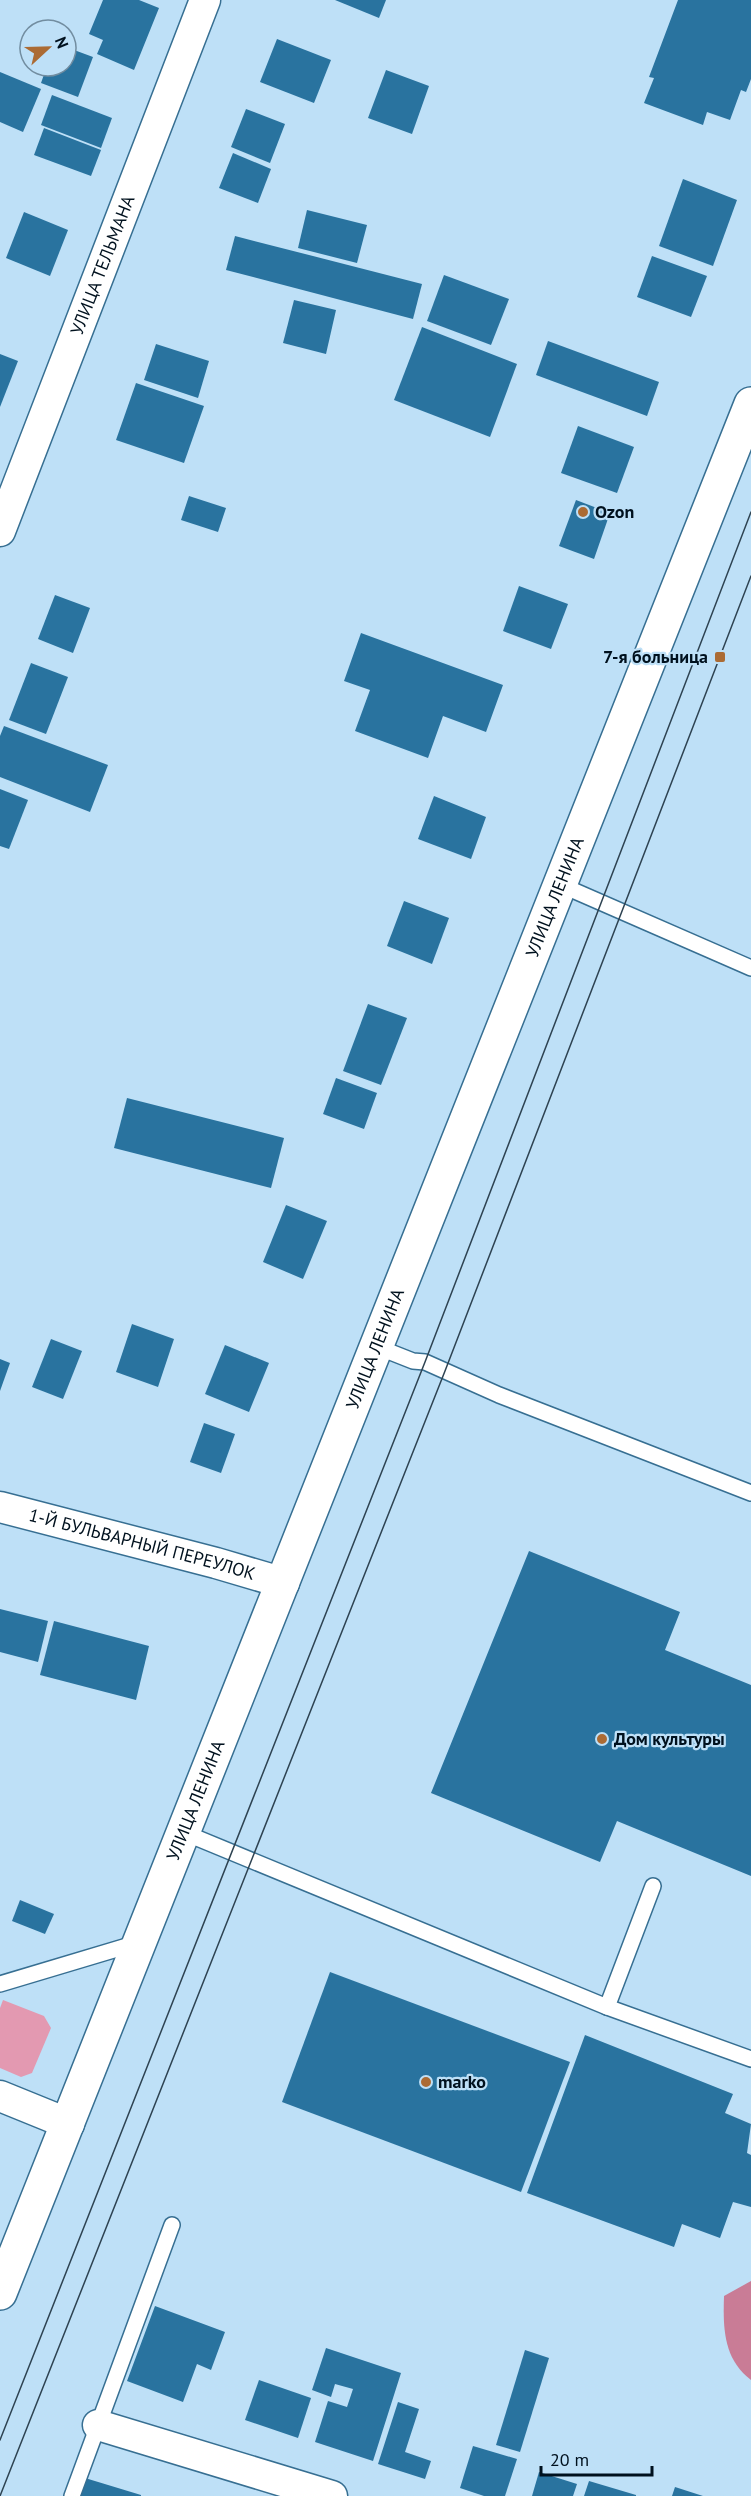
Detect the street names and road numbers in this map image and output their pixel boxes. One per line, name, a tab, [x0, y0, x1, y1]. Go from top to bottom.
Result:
street label: УЛИЦА ТЕЛЬМАНА	[65, 191, 140, 338]
street label: УЛИЦА ЛЕНИНА	[520, 833, 589, 961]
street label: УЛИЦА ЛЕНИНА	[341, 1285, 409, 1412]
street label: 1-Й БУЛЬВАРНЫЙ ПЕРЕУЛОК	[27, 1503, 258, 1585]
street label: УЛИЦА ЛЕНИНА	[161, 1736, 230, 1864]

